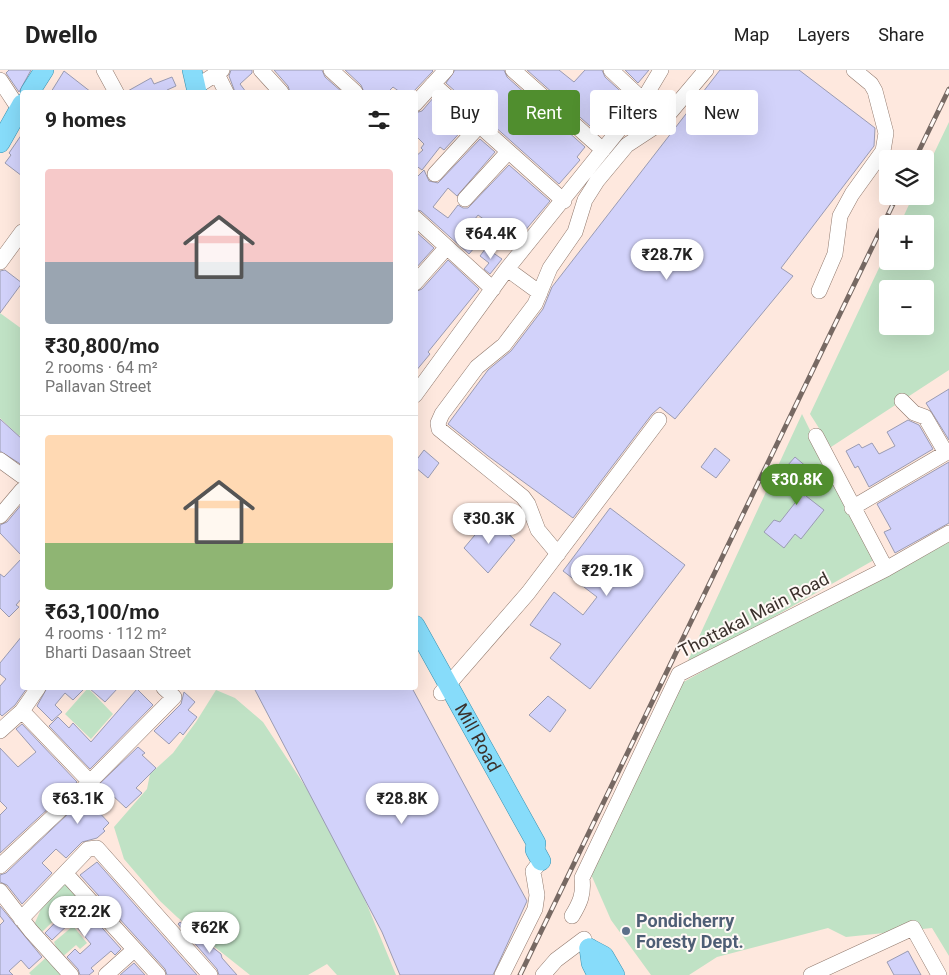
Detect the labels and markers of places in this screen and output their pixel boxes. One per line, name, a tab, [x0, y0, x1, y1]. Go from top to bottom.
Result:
pin: ₹64.4K	[450, 218, 532, 260]
pin: ₹28.7K	[626, 238, 708, 281]
pin: ₹30.8K	[756, 464, 838, 506]
pin: ₹30.3K	[448, 502, 530, 545]
pin: ₹29.1K	[566, 554, 648, 597]
pin: ₹63.1K	[37, 782, 119, 825]
pin: ₹28.8K	[361, 782, 443, 825]
pin: ₹22.2K	[44, 896, 126, 938]
place label: Pondicherry Foresty Dept.	[636, 910, 744, 952]
pin: ₹62K	[180, 912, 240, 954]
marker: Pondicherry Foresty Dept.	[620, 925, 632, 937]

